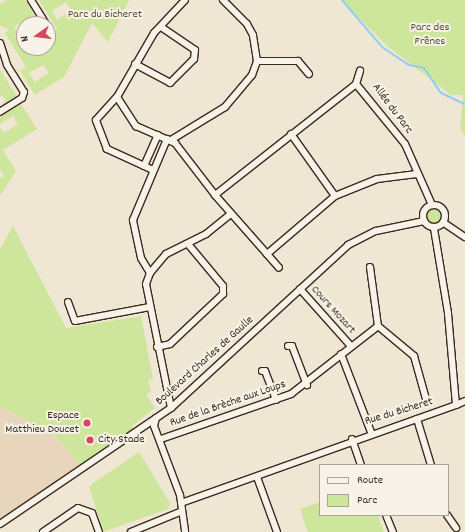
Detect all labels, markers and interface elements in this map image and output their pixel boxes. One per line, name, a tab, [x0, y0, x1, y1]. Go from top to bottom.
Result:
park label: Parc du Bicheret	[68, 8, 142, 22]
north arrow	[16, 16, 56, 56]
park label: Parc des Frênes	[410, 21, 450, 49]
text: N	[17, 34, 34, 43]
street label: Allée du Parc	[368, 81, 416, 137]
street label: Cours Mozart	[308, 283, 358, 337]
street label: Boulevard Charles de Gaulle	[153, 313, 257, 409]
street label: Rue de la Brèche aux Loups	[168, 377, 288, 431]
street label: Rue du Bicheret	[363, 395, 435, 429]
place label: Espace Matthieu Doucet	[5, 409, 79, 437]
marker: Espace Matthieu Doucet	[82, 418, 92, 428]
place label: City Stade	[98, 433, 144, 447]
marker: City Stade	[85, 435, 95, 445]
legend	[319, 464, 449, 516]
text: Route	[357, 472, 383, 489]
text: Parc	[357, 492, 377, 509]

